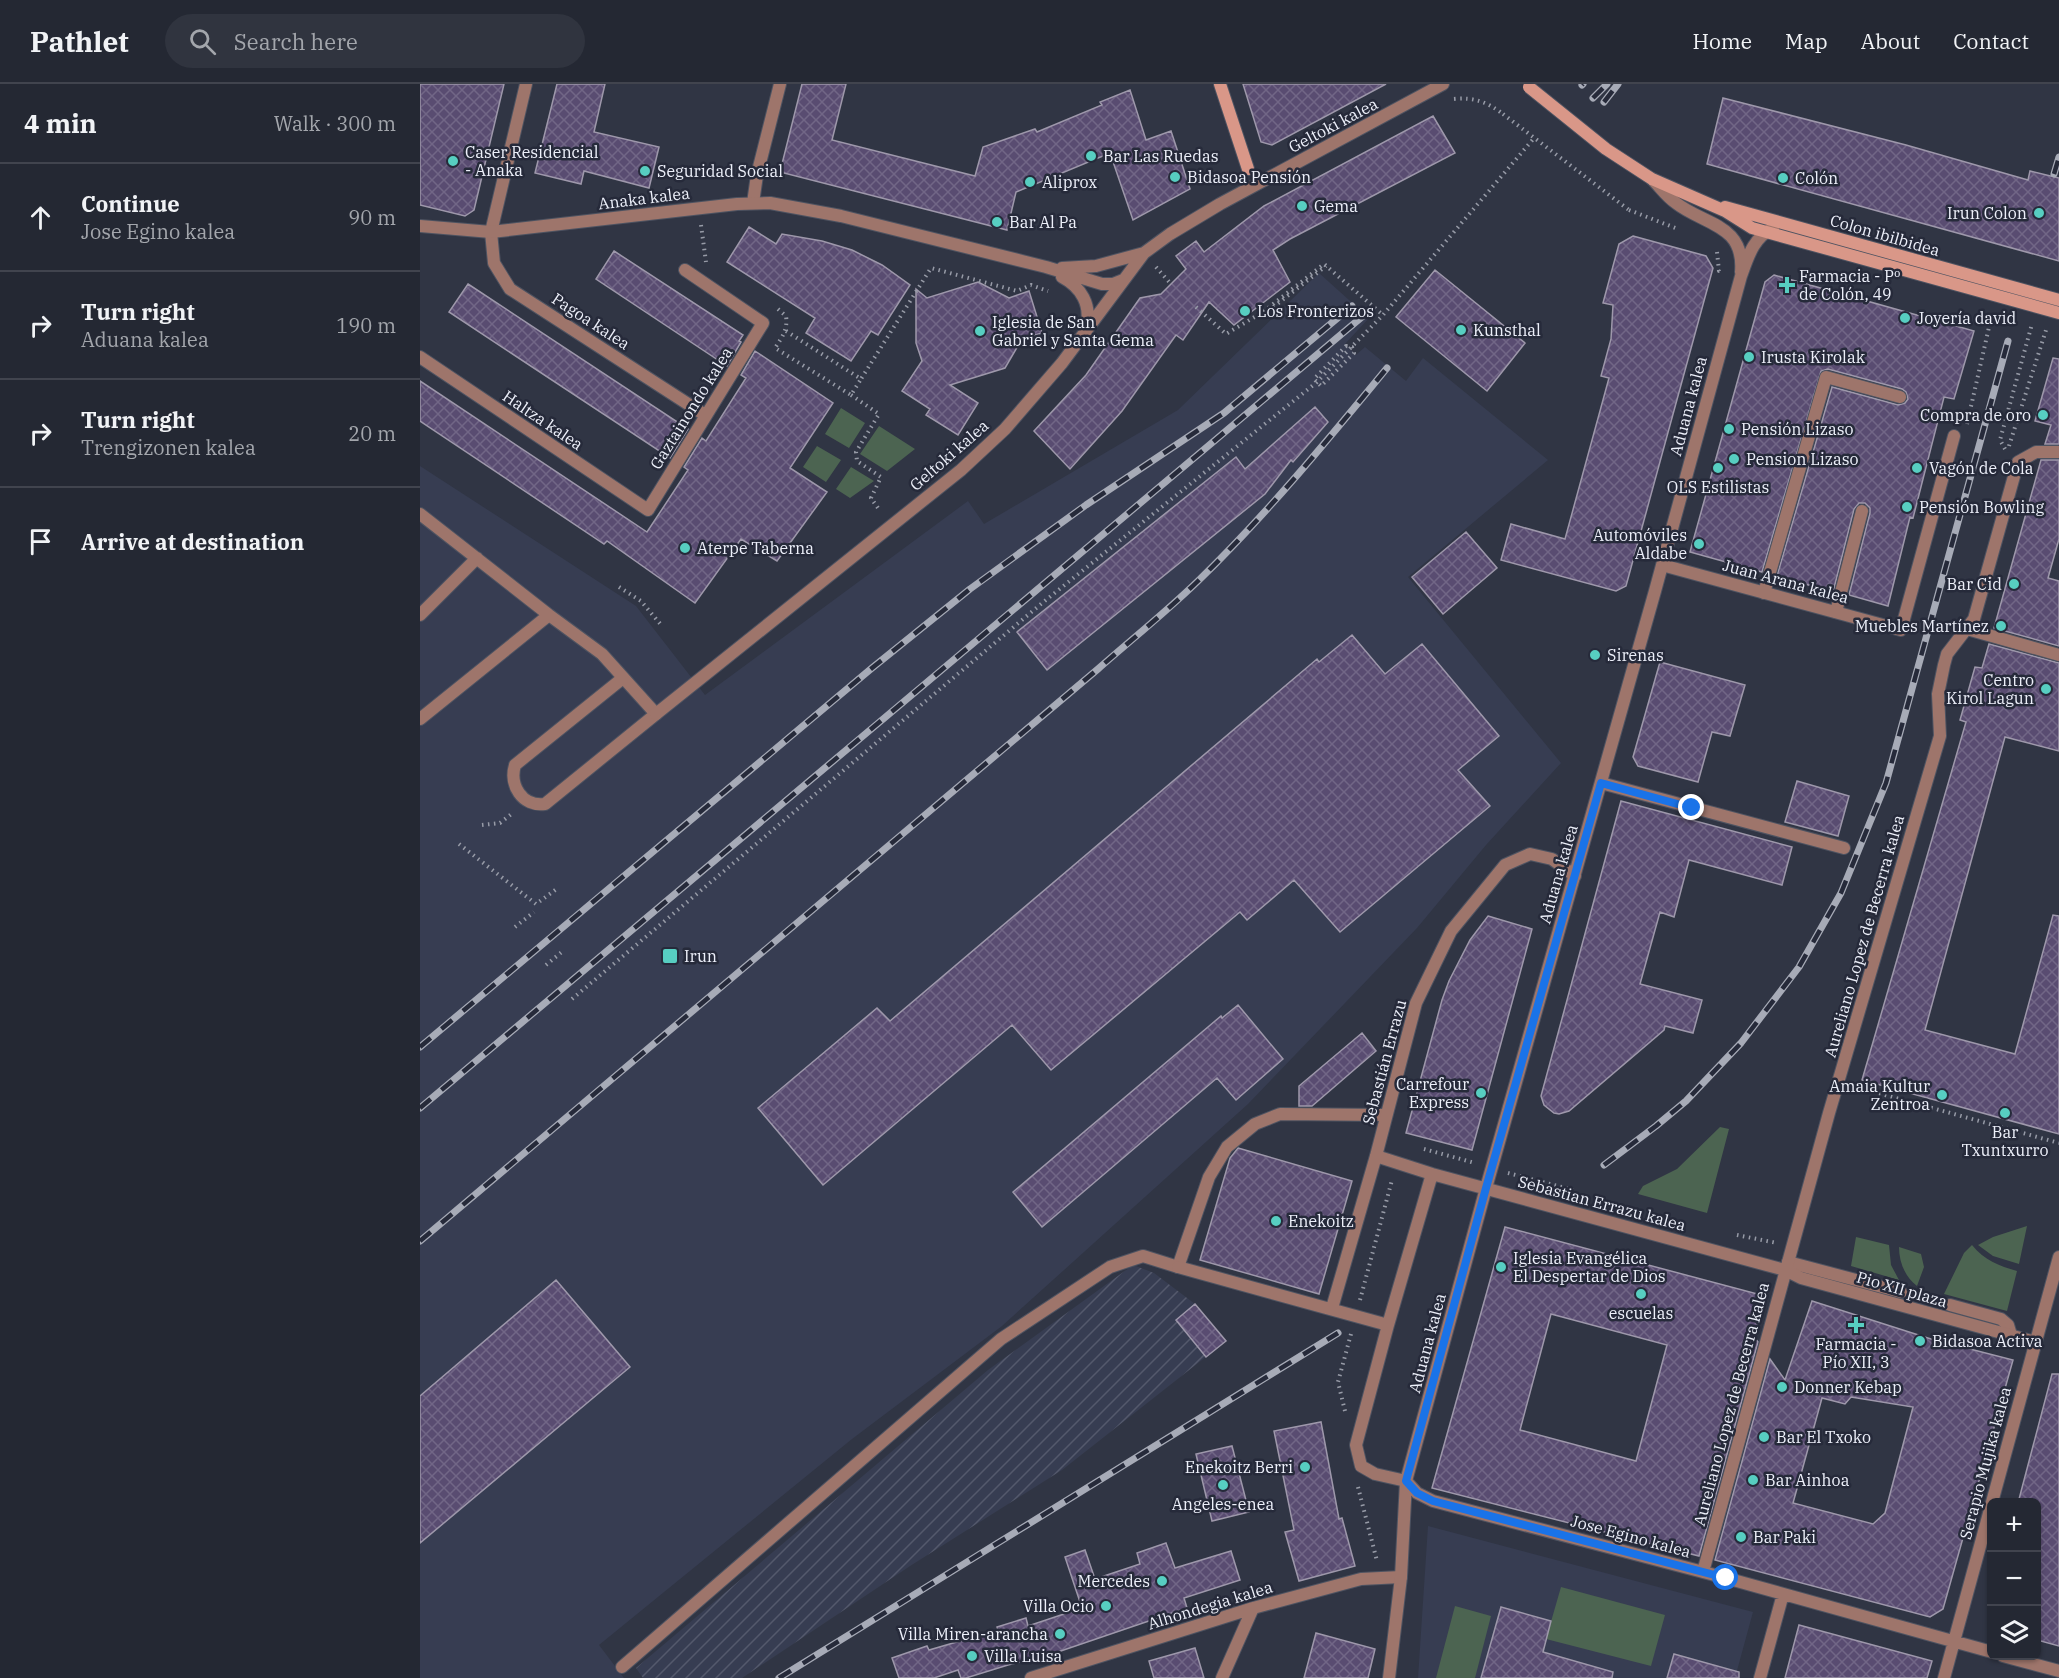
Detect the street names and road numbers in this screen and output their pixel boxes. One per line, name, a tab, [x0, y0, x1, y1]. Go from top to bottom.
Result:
street label: Geltoki kalea	[1285, 93, 1381, 157]
street label: Anaka kalea	[597, 182, 691, 214]
street label: Colon ibilbidea	[1828, 210, 1942, 260]
street label: Pagoa kalea	[548, 288, 634, 354]
street label: Gaztainondo kalea	[645, 343, 737, 473]
street label: Aduana kalea	[1665, 354, 1711, 458]
street label: Haltza kalea	[499, 386, 587, 454]
street label: Geltoki kalea	[905, 415, 993, 495]
street label: Juan Arana kalea	[1721, 555, 1851, 608]
street label: Aureliano Lopez de Becerra kalea	[1820, 812, 1908, 1060]
street label: Aduana kalea	[1534, 822, 1582, 926]
street label: Sebastián Errazu	[1358, 997, 1410, 1127]
street label: Sebastian Errazu kalea	[1516, 1171, 1688, 1235]
street label: Pio XII plaza	[1854, 1267, 1950, 1312]
street label: Aureliano Lopez de Becerra kalea	[1689, 1280, 1773, 1528]
street label: Aduana kalea	[1404, 1291, 1450, 1395]
street label: Serapio Mujika kalea	[1955, 1384, 2015, 1542]
street label: Jose Egino kalea	[1569, 1510, 1693, 1562]
street label: Alhondegia kalea	[1145, 1576, 1275, 1634]

